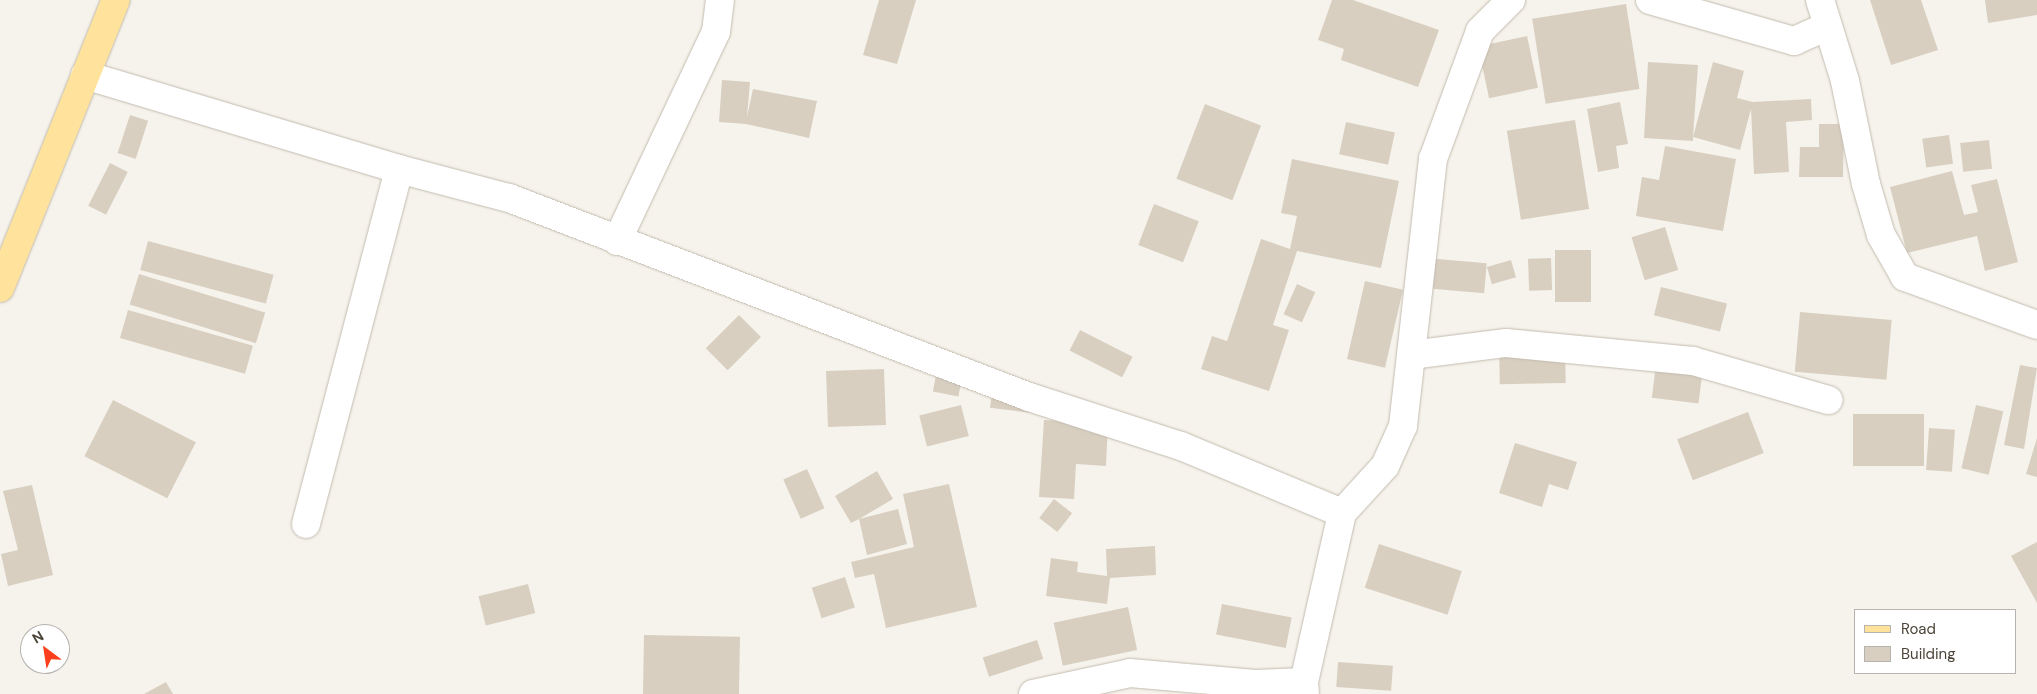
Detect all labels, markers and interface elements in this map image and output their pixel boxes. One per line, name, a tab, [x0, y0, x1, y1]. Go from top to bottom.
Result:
legend	[1854, 609, 2017, 674]
text: Road	[1901, 619, 1936, 639]
north arrow	[20, 624, 70, 674]
text: N	[29, 627, 47, 647]
text: Building	[1901, 644, 1956, 664]

